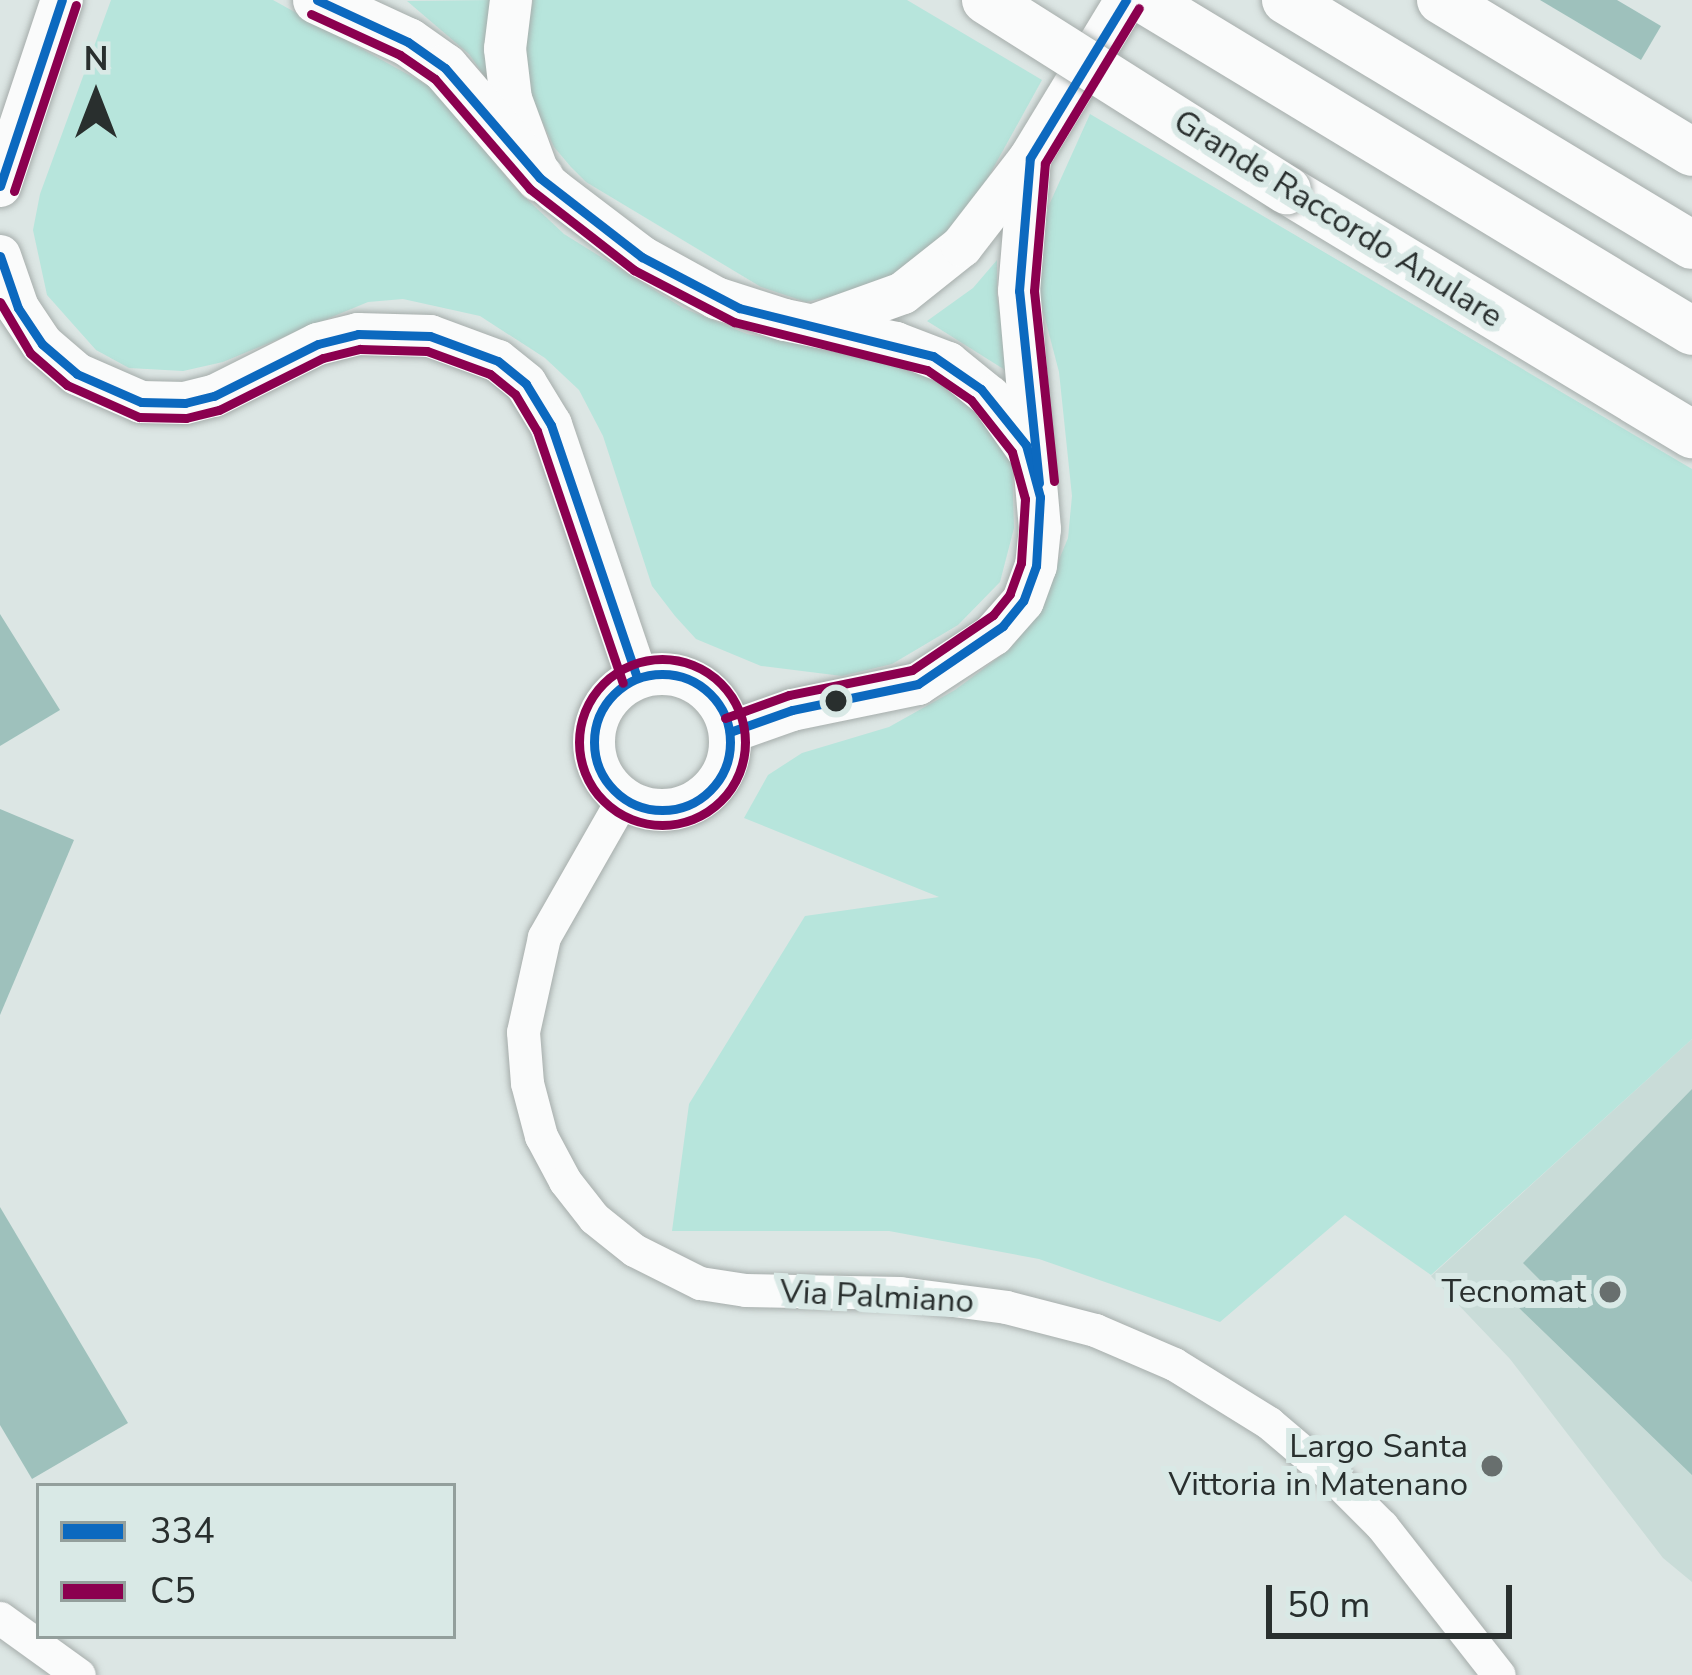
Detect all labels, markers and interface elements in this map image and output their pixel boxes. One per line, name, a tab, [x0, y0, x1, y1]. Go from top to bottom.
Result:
north arrow	[36, 36, 156, 156]
text: N	[84, 37, 108, 82]
street label: Grande Raccordo Anulare	[1166, 101, 1510, 337]
unlabelled marker	[825, 690, 847, 712]
street label: Via Palmiano	[779, 1272, 975, 1322]
place label: Tecnomat	[1441, 1272, 1586, 1312]
marker: Tecnomat	[1597, 1279, 1623, 1305]
place label: Largo Santa Vittoria in Matenano	[1168, 1427, 1468, 1505]
marker: Largo Santa Vittoria in Matenano	[1479, 1453, 1505, 1479]
legend	[36, 1483, 456, 1639]
text: 334	[150, 1507, 215, 1556]
scale bar	[1272, 1561, 1518, 1635]
text: C5	[150, 1567, 196, 1616]
text: 50 m	[1287, 1581, 1370, 1630]

